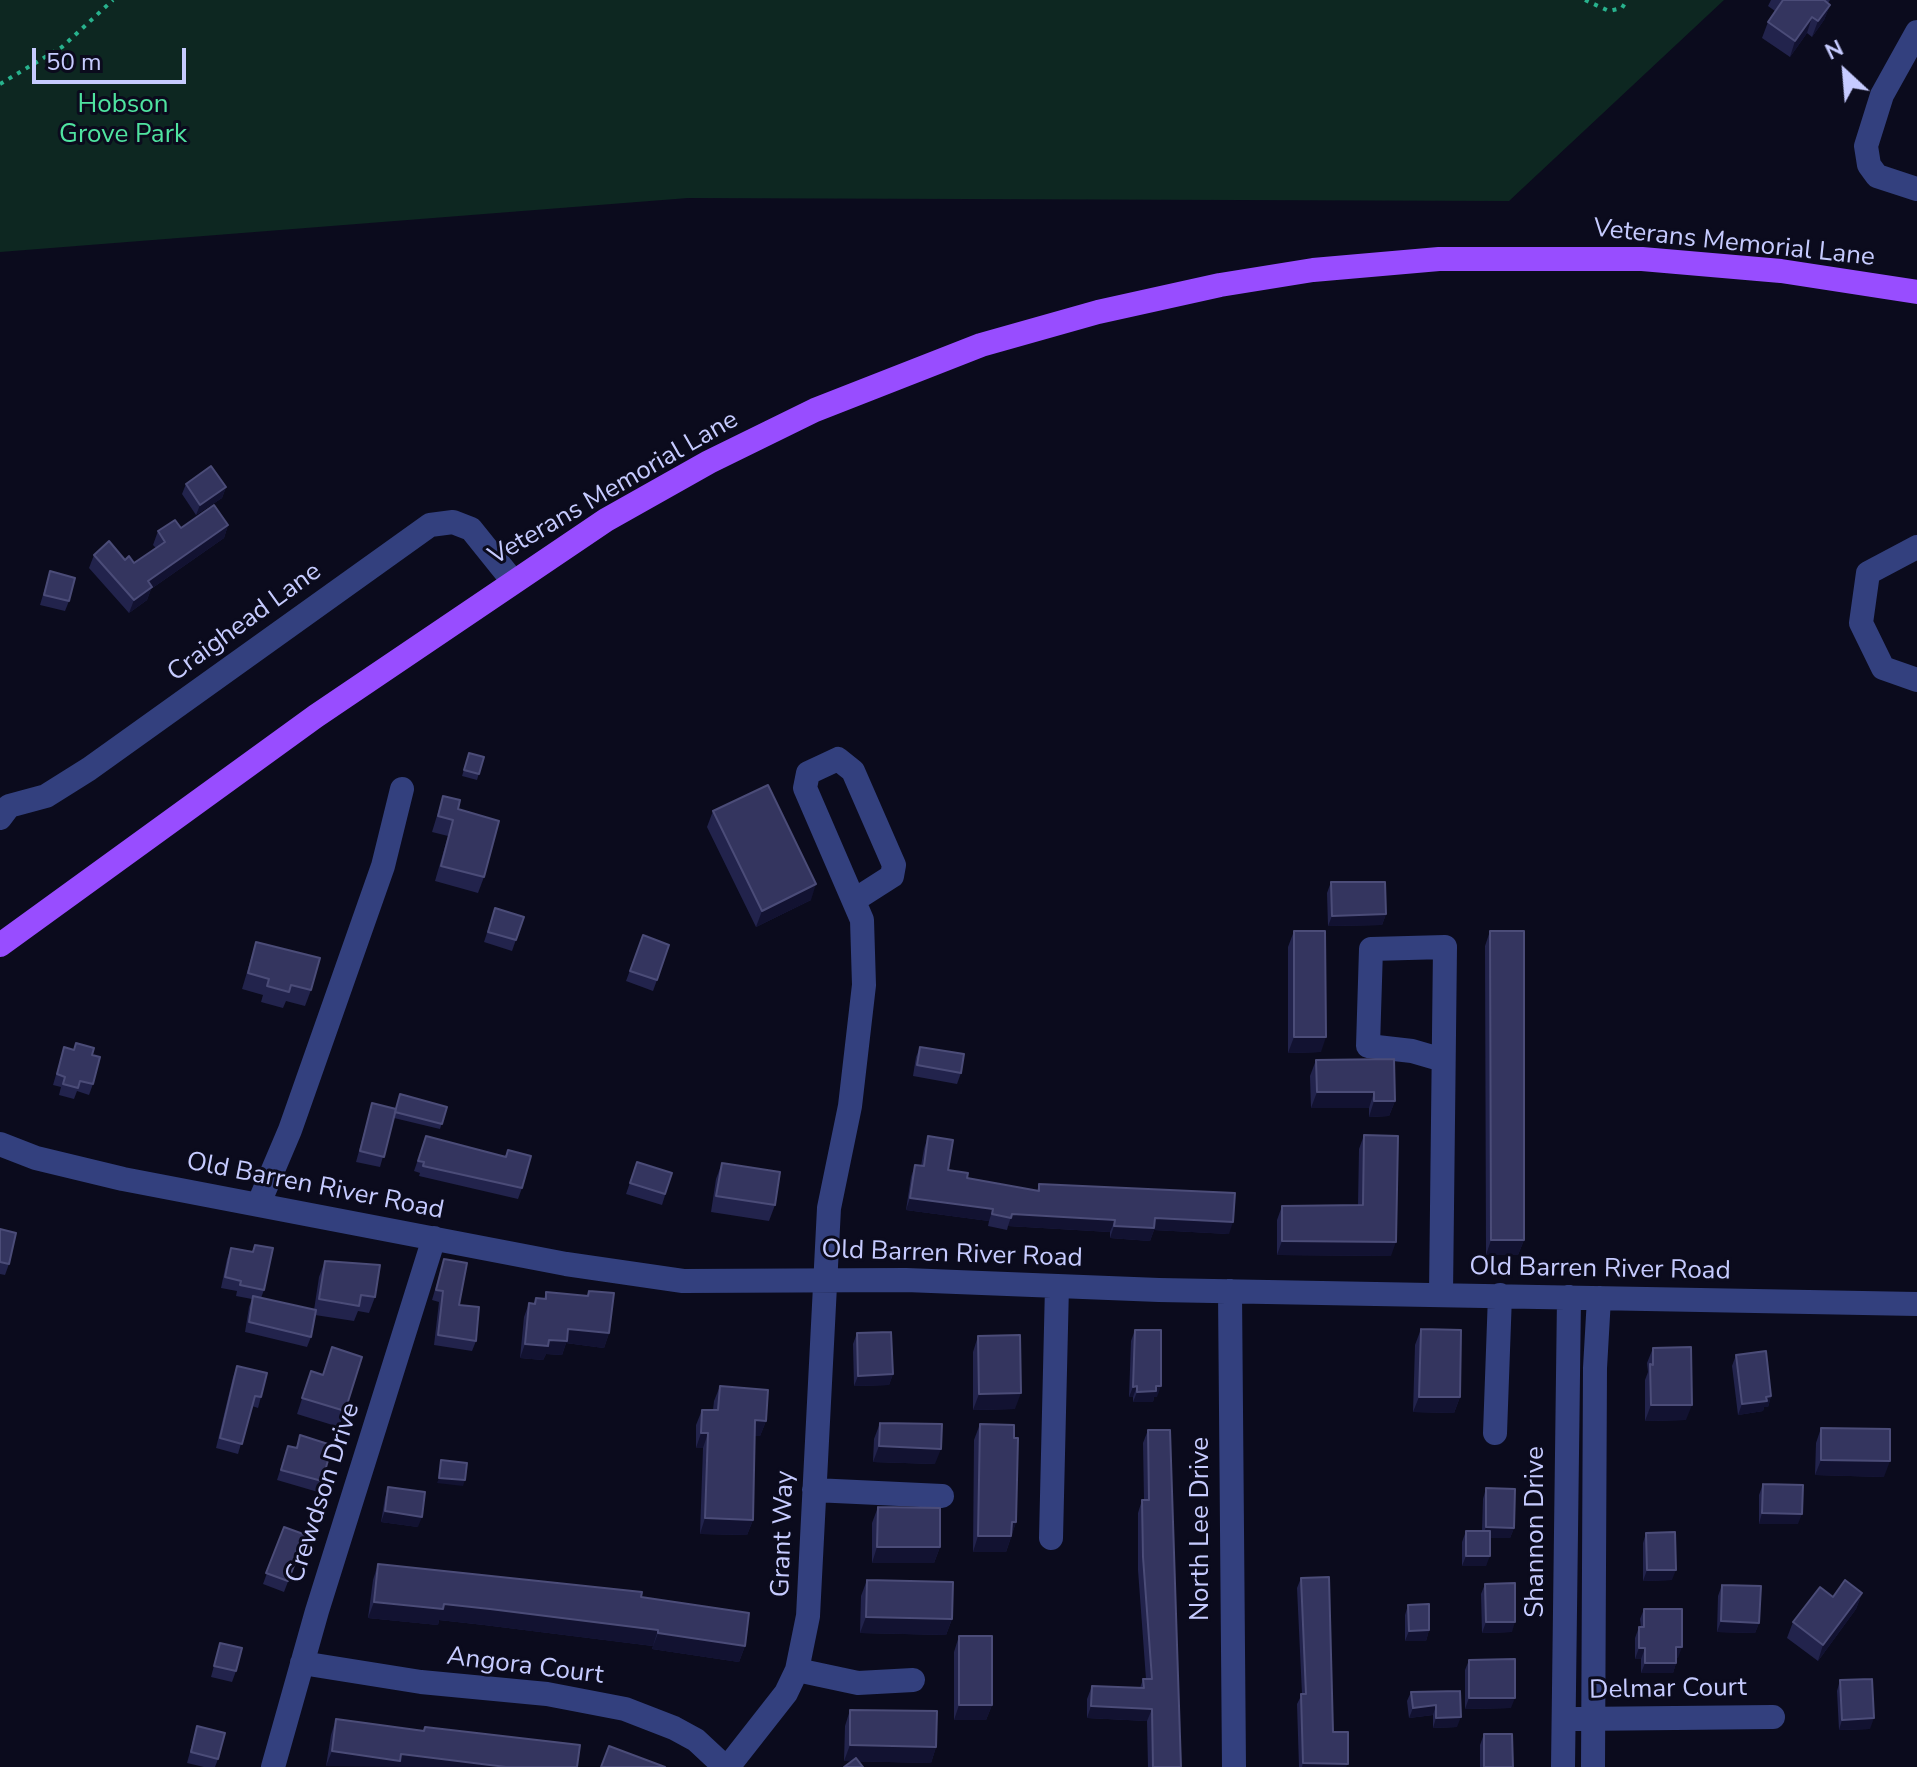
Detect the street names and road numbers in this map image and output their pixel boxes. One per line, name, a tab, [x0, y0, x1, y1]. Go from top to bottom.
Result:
street label: Veterans Memorial Lane	[1592, 214, 1876, 274]
street label: Veterans Memorial Lane	[484, 405, 744, 573]
street label: Craighead Lane	[162, 557, 328, 689]
street label: Old Barren River Road	[184, 1147, 446, 1227]
street label: Old Barren River Road	[821, 1235, 1083, 1275]
street label: Old Barren River Road	[1469, 1252, 1731, 1288]
street label: Crewdson Drive	[280, 1399, 368, 1587]
street label: North Lee Drive	[1186, 1437, 1218, 1621]
street label: Shannon Drive	[1521, 1446, 1553, 1618]
street label: Grant Way	[766, 1470, 802, 1598]
street label: Angora Court	[445, 1642, 605, 1692]
street label: Delmar Court	[1589, 1673, 1747, 1707]

